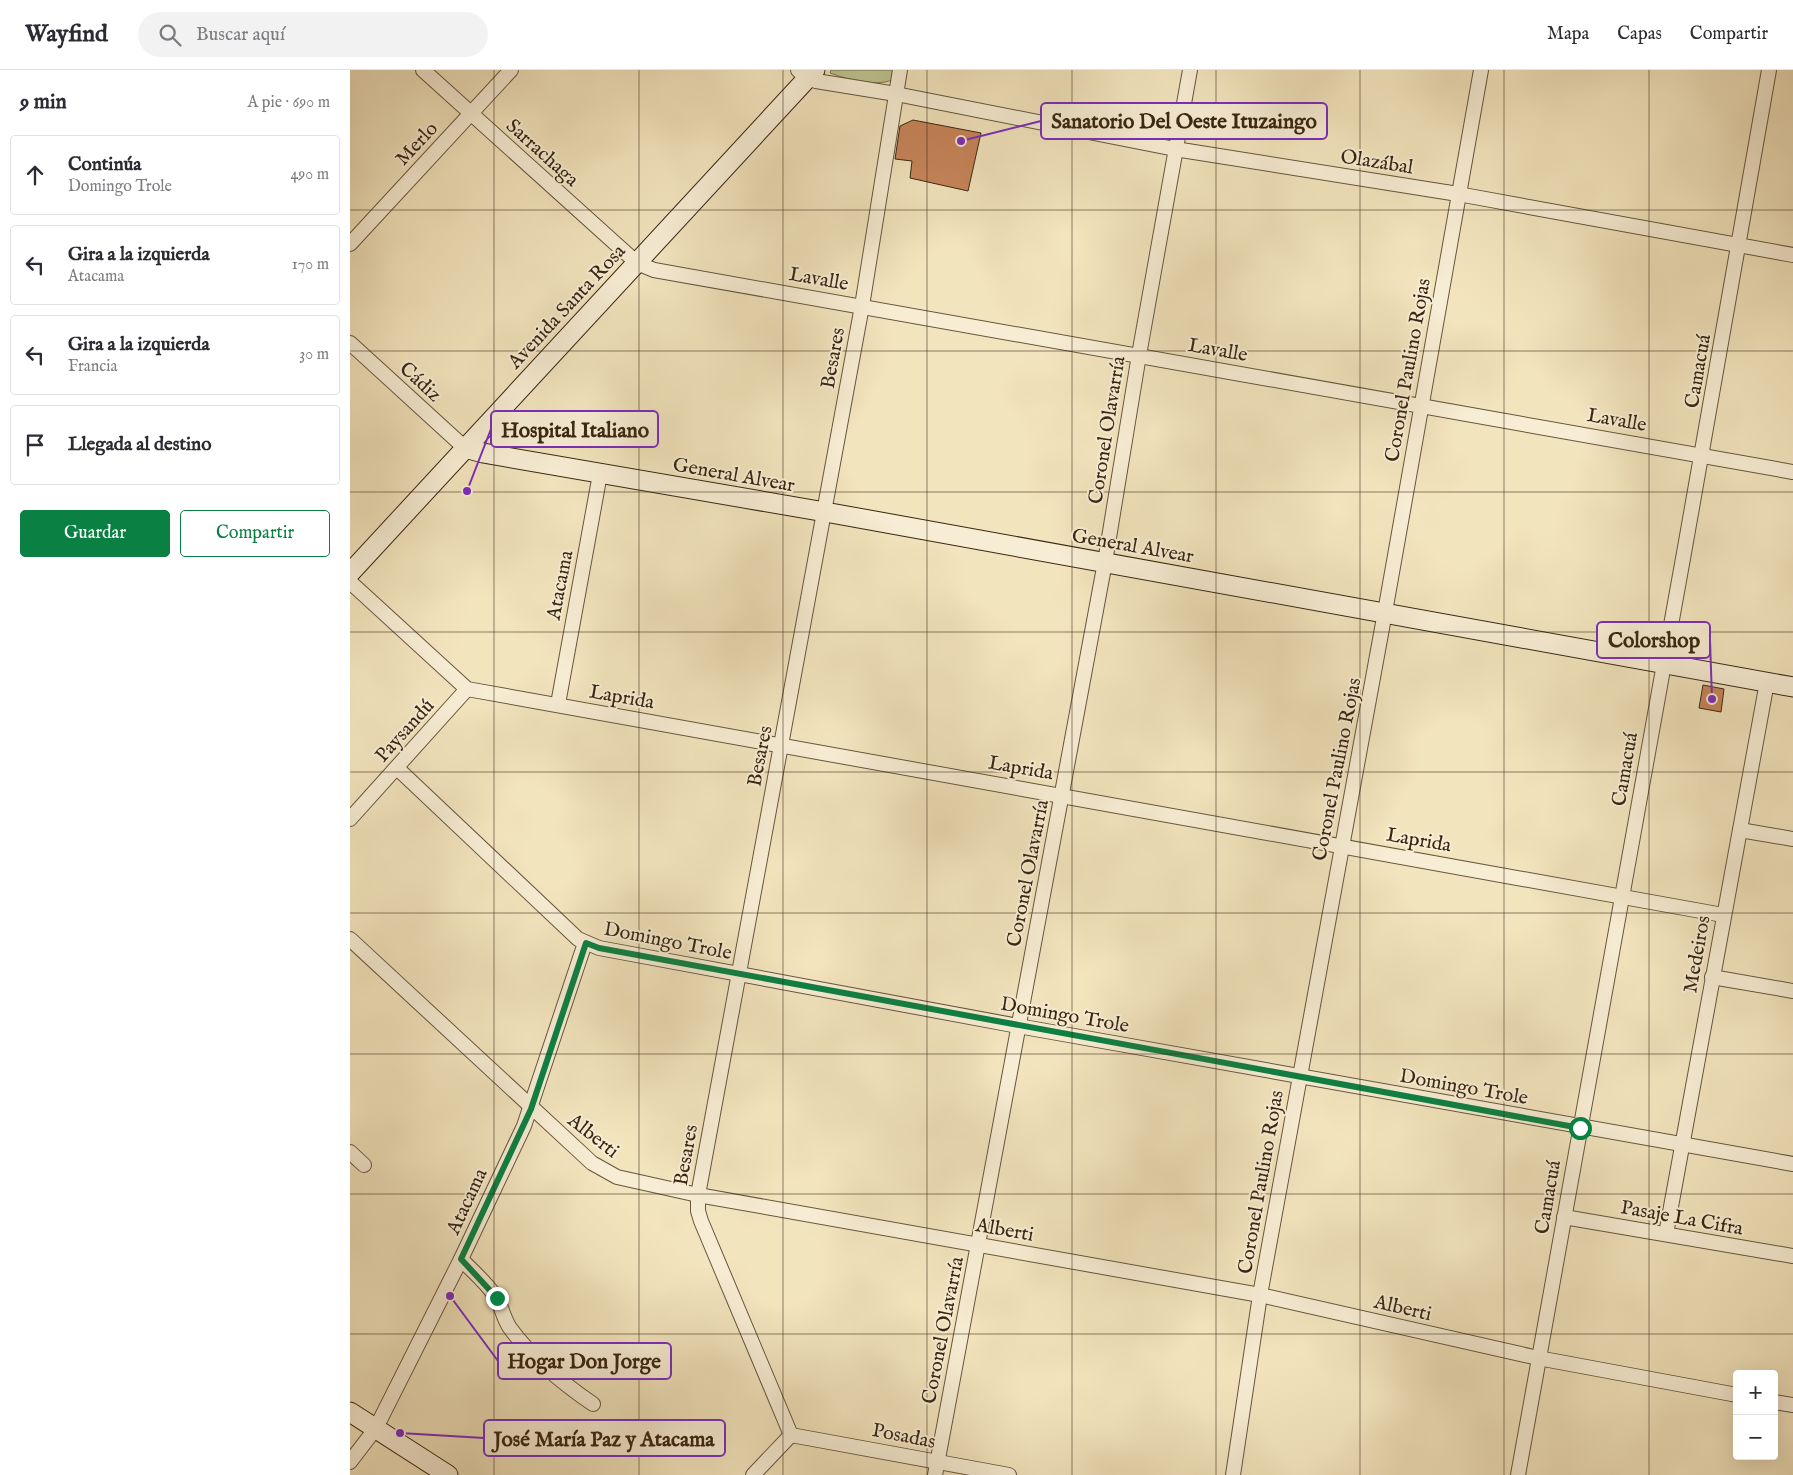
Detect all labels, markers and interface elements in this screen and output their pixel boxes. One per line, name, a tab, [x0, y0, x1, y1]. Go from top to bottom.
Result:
search box	[138, 12, 488, 57]
text: Wayfind	[25, 19, 108, 50]
icon: search	[156, 21, 184, 49]
text: Buscar aquí	[196, 23, 285, 47]
text: Mapa	[1547, 23, 1589, 46]
text: Capas	[1617, 23, 1662, 46]
text: Compartir	[1690, 23, 1768, 46]
text: 9 min	[20, 89, 67, 116]
text: A pie · 690 m	[248, 93, 330, 113]
callout: Sanatorio Del Oeste Ituzaingo	[1041, 103, 1327, 139]
text: Sanatorio Del Oeste Ituzaingo	[1051, 109, 1317, 136]
street label: Sarrachaga	[500, 114, 584, 193]
street label: Merlo	[390, 117, 444, 171]
street label: Olazábal	[1339, 144, 1415, 181]
text: Continúa	[68, 153, 142, 177]
icon: ahead	[21, 161, 49, 189]
text: 490 m	[290, 165, 329, 185]
text: Domingo Trole	[68, 177, 172, 197]
street label: Avenida Santa Rosa	[502, 239, 632, 375]
text: Gira a la izquierda	[68, 243, 210, 267]
icon: left	[21, 251, 49, 279]
text: 170 m	[292, 255, 329, 275]
street label: Lavalle	[787, 262, 851, 297]
text: Atacama	[68, 267, 124, 287]
street label: Coronel Paulino Rojas	[1380, 276, 1437, 464]
street label: Besares	[816, 326, 851, 391]
street label: Camacuá	[1680, 332, 1717, 410]
text: Gira a la izquierda	[68, 333, 210, 357]
street label: Lavalle	[1186, 333, 1250, 368]
icon: left	[21, 341, 49, 369]
text: 30 m	[299, 345, 329, 365]
street label: Coronel Olavarría	[1083, 354, 1132, 506]
text: Francia	[68, 357, 117, 377]
street label: Cádiz	[394, 357, 446, 408]
street label: Lavalle	[1585, 403, 1649, 438]
callout: Hospital Italiano	[491, 411, 658, 447]
text: Hospital Italiano	[501, 418, 650, 445]
icon: arrive	[21, 431, 49, 459]
text: Llegada al destino	[68, 433, 211, 457]
street label: General Alvear	[671, 452, 797, 499]
button: Guardar	[20, 510, 170, 557]
button: Compartir	[180, 510, 330, 557]
street label: General Alvear	[1070, 523, 1196, 570]
street label: Atacama	[541, 548, 580, 623]
callout: Colorshop	[1597, 622, 1710, 658]
text: Colorshop	[1608, 628, 1701, 655]
street label: Coronel Paulino Rojas	[1307, 676, 1367, 863]
street label: Laprida	[587, 679, 657, 716]
street label: Paysandú	[370, 694, 440, 768]
street label: Besares	[742, 724, 779, 789]
street label: Camacuá	[1607, 730, 1644, 808]
street label: Laprida	[986, 750, 1056, 787]
street label: Coronel Olavarría	[1002, 797, 1055, 949]
street label: Laprida	[1384, 822, 1454, 859]
street label: Medeiros	[1678, 914, 1717, 995]
street label: Domingo Trole	[602, 917, 734, 966]
street label: Domingo Trole	[999, 992, 1131, 1039]
street label: Domingo Trole	[1398, 1064, 1530, 1111]
street label: Coronel Paulino Rojas	[1233, 1088, 1290, 1276]
street label: Alberti	[562, 1108, 624, 1164]
route start	[1569, 1117, 1592, 1140]
street label: Besares	[669, 1123, 704, 1188]
street label: Camacuá	[1530, 1158, 1567, 1236]
street label: Atacama	[441, 1164, 494, 1240]
street label: Pasaje La Cifra	[1618, 1195, 1745, 1242]
street label: Alberti	[973, 1213, 1036, 1248]
street label: Coronel Olavarría	[917, 1254, 970, 1406]
route end	[486, 1287, 509, 1310]
street label: Alberti	[1370, 1289, 1434, 1327]
callout: Hogar Don Jorge	[498, 1343, 671, 1379]
text: Hogar Don Jorge	[507, 1349, 661, 1376]
map controls	[1733, 1370, 1778, 1460]
button: +	[1733, 1370, 1778, 1415]
button: −	[1733, 1415, 1778, 1460]
street label: Posadas	[870, 1418, 937, 1455]
callout: José María Paz y Atacama	[484, 1420, 725, 1456]
text: José María Paz y Atacama	[491, 1427, 715, 1454]

